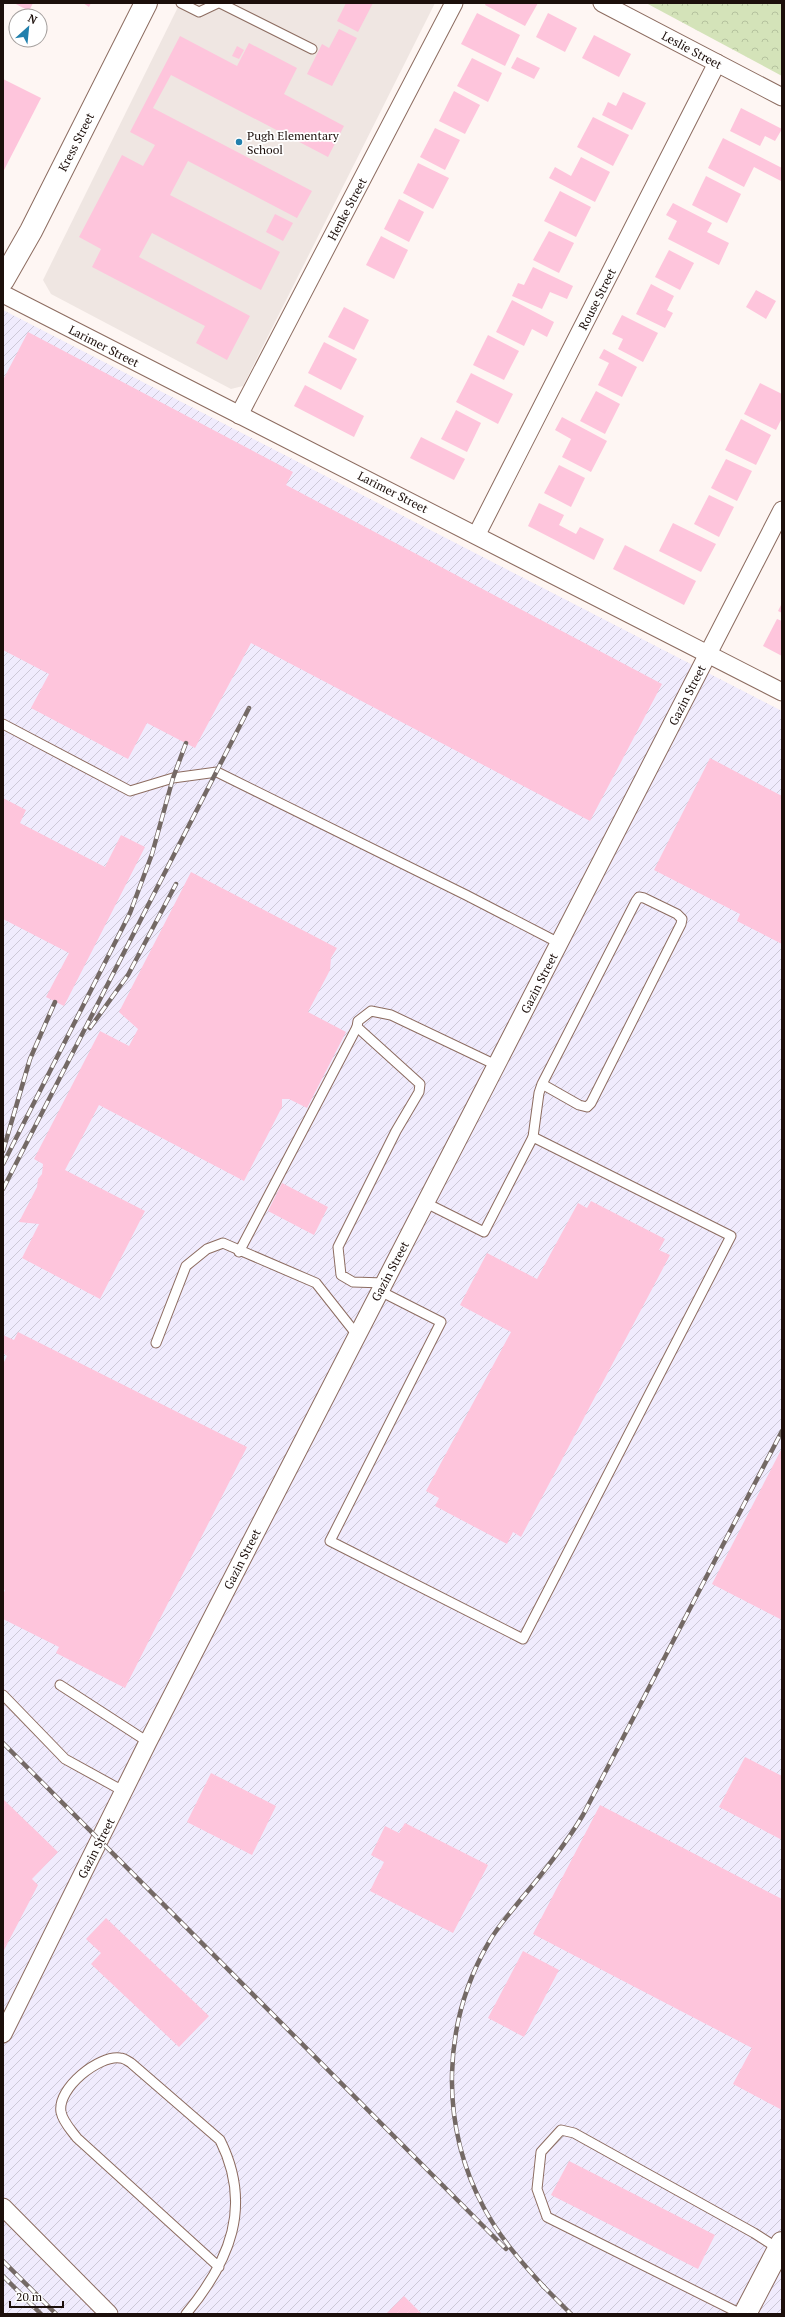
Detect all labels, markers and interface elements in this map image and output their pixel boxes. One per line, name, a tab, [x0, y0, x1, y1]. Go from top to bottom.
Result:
north arrow	[8, 8, 48, 48]
text: N	[26, 11, 40, 28]
street label: Leslie Street	[659, 28, 725, 72]
street label: Kress Street	[55, 110, 97, 174]
place label: Pugh Elementary School	[247, 128, 340, 157]
marker: Pugh Elementary School	[234, 137, 244, 147]
street label: Henke Street	[324, 175, 370, 243]
street label: Rouse Street	[575, 265, 619, 332]
street label: Larimer Street	[66, 322, 142, 370]
street label: Larimer Street	[355, 468, 431, 516]
street label: Gazin Street	[665, 662, 709, 728]
street label: Gazin Street	[517, 950, 561, 1016]
street label: Gazin Street	[368, 1238, 412, 1304]
street label: Gazin Street	[220, 1526, 264, 1592]
street label: Gazin Street	[74, 1815, 118, 1881]
scale bar	[10, 2283, 63, 2309]
text: 20 m	[16, 2289, 43, 2304]

